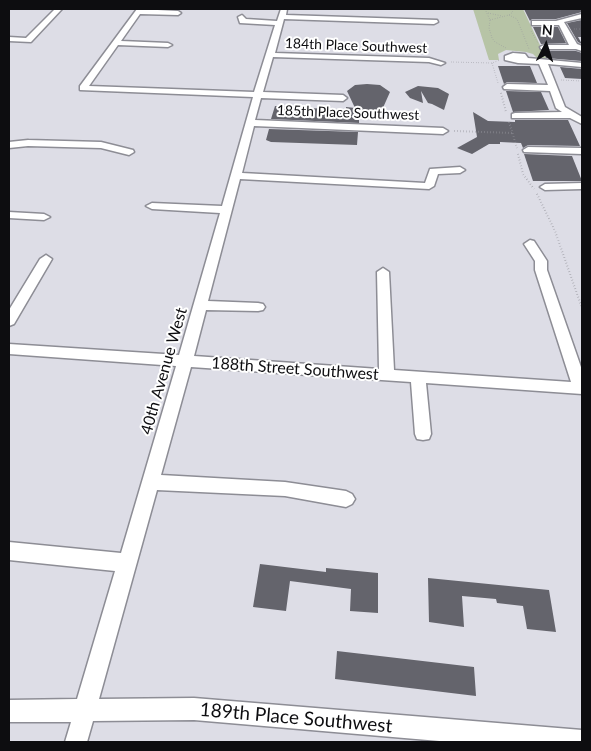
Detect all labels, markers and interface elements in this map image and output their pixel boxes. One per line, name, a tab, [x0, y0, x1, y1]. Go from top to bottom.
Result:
north arrow	[521, 20, 571, 70]
text: N	[541, 21, 553, 38]
street label: 184th Place Southwest	[285, 35, 427, 57]
street label: 185th Place Southwest	[277, 102, 419, 124]
street label: 40th Avenue West	[137, 305, 191, 437]
street label: 188th Street Southwest	[211, 354, 379, 384]
street label: 189th Place Southwest	[199, 698, 393, 738]

